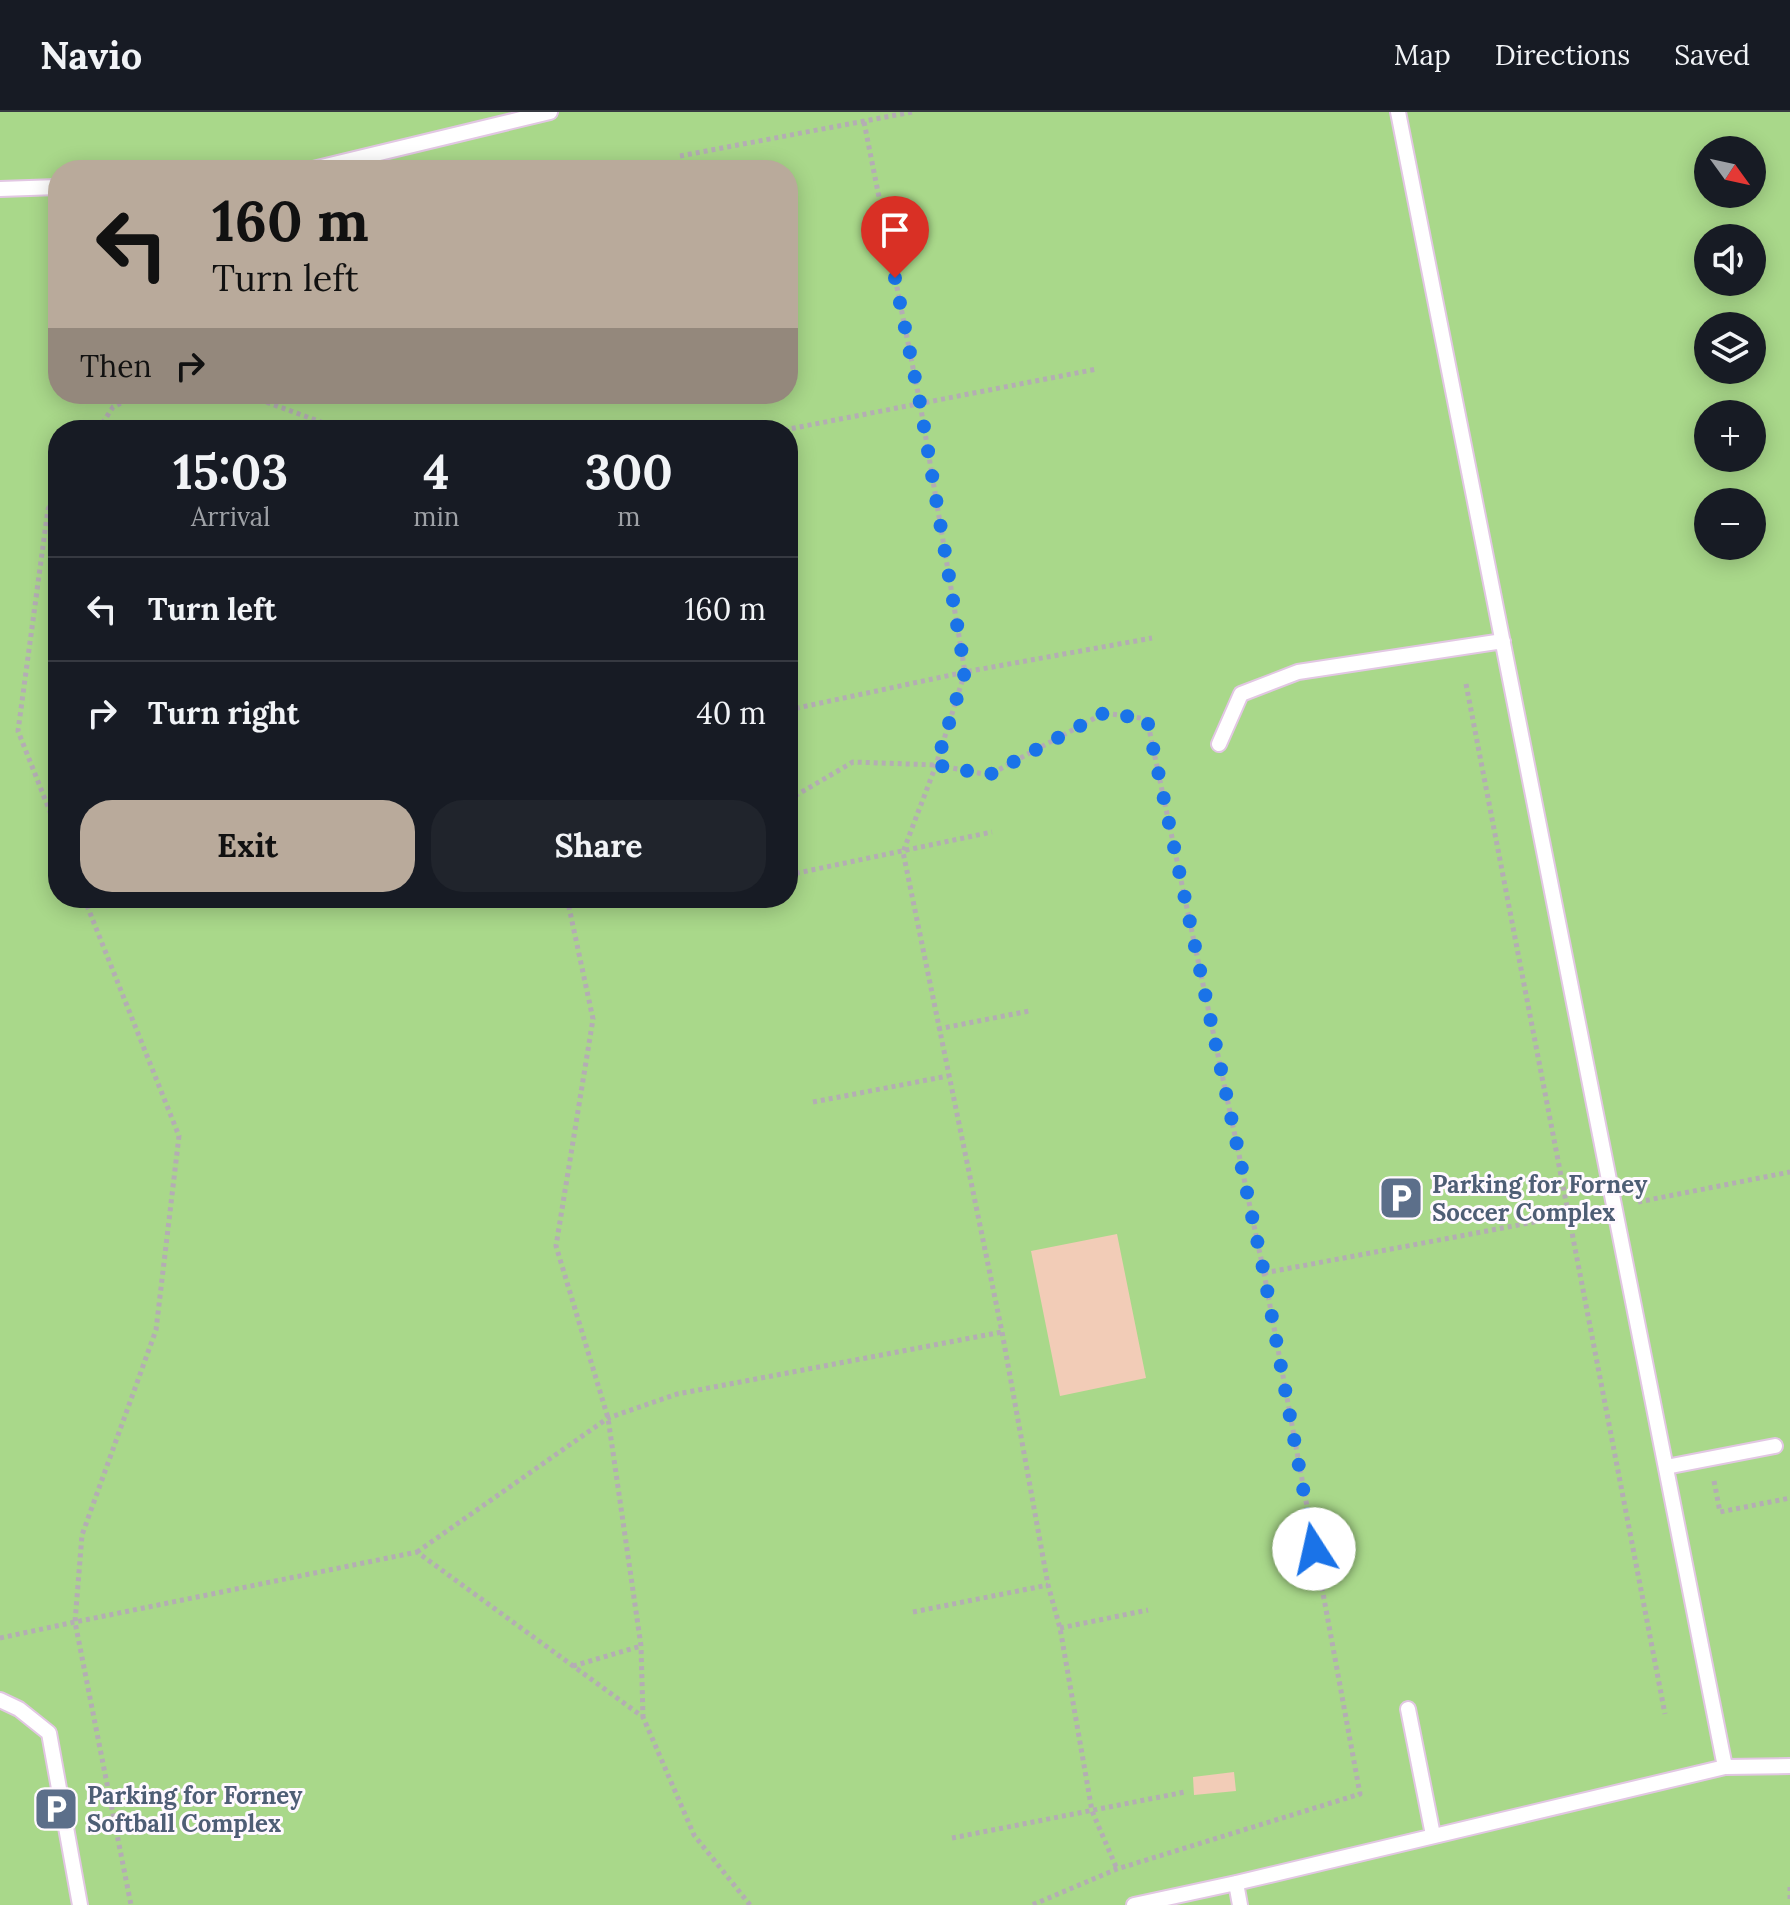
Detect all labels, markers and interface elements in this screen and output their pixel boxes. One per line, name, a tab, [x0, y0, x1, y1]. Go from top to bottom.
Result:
text: Navio	[40, 31, 142, 79]
text: Map	[1394, 37, 1451, 73]
text: Directions	[1495, 37, 1630, 73]
text: Saved	[1674, 37, 1750, 73]
north arrow	[1694, 136, 1766, 208]
map controls	[1694, 136, 1766, 560]
text: 160 m	[212, 185, 369, 256]
icon: left	[80, 192, 184, 296]
pin	[861, 196, 929, 278]
icon: arrive	[873, 208, 917, 252]
button: sound	[1694, 224, 1766, 296]
text: Turn left	[212, 255, 359, 301]
button: layers	[1694, 312, 1766, 384]
icon: right	[168, 344, 212, 388]
text: Then	[80, 347, 152, 385]
button: +	[1694, 400, 1766, 472]
text: 15:03	[173, 441, 288, 502]
text: 4	[423, 441, 450, 502]
text: 300	[585, 441, 673, 502]
button: −	[1694, 488, 1766, 560]
text: Arrival	[191, 500, 270, 533]
text: min	[413, 500, 460, 533]
text: m	[617, 500, 640, 533]
icon: left	[80, 587, 124, 631]
text: Turn left	[148, 590, 276, 628]
text: 160 m	[684, 590, 766, 628]
icon: right	[80, 691, 124, 735]
text: Turn right	[148, 694, 299, 732]
text: 40 m	[696, 694, 766, 732]
button: Exit	[80, 800, 415, 892]
button: Share	[431, 800, 766, 892]
place label: Parking for Forney Soccer Complex	[1432, 1169, 1648, 1228]
parking icon: Parking for Forney Soccer Complex	[1377, 1174, 1425, 1222]
position arrow	[1272, 1507, 1356, 1591]
place label: Parking for Forney Softball Complex	[87, 1780, 303, 1839]
parking icon: Parking for Forney Softball Complex	[32, 1785, 80, 1833]

